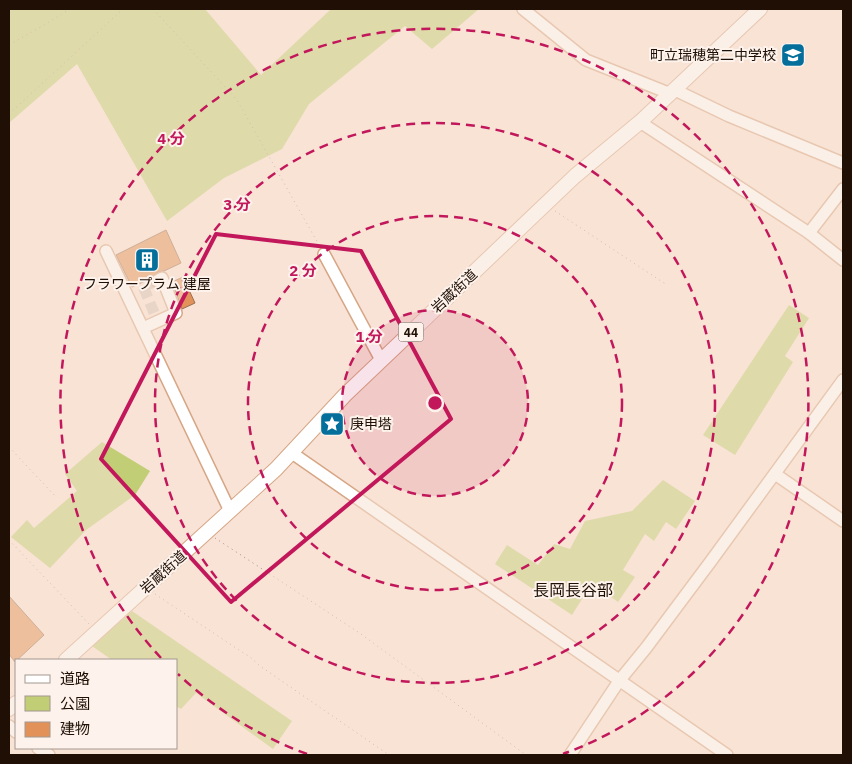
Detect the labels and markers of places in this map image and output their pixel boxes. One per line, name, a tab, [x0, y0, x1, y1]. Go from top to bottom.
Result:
school or university icon: 町立瑞穂第二中学校	[780, 42, 806, 68]
place label: 町立瑞穂第二中学校	[650, 46, 776, 64]
building icon: フラワープラム 建屋	[134, 247, 160, 273]
place label: フラワープラム 建屋	[83, 275, 211, 293]
centre of rings	[426, 394, 444, 412]
place icon: 庚申塔	[319, 411, 345, 437]
place label: 庚申塔	[350, 415, 392, 433]

